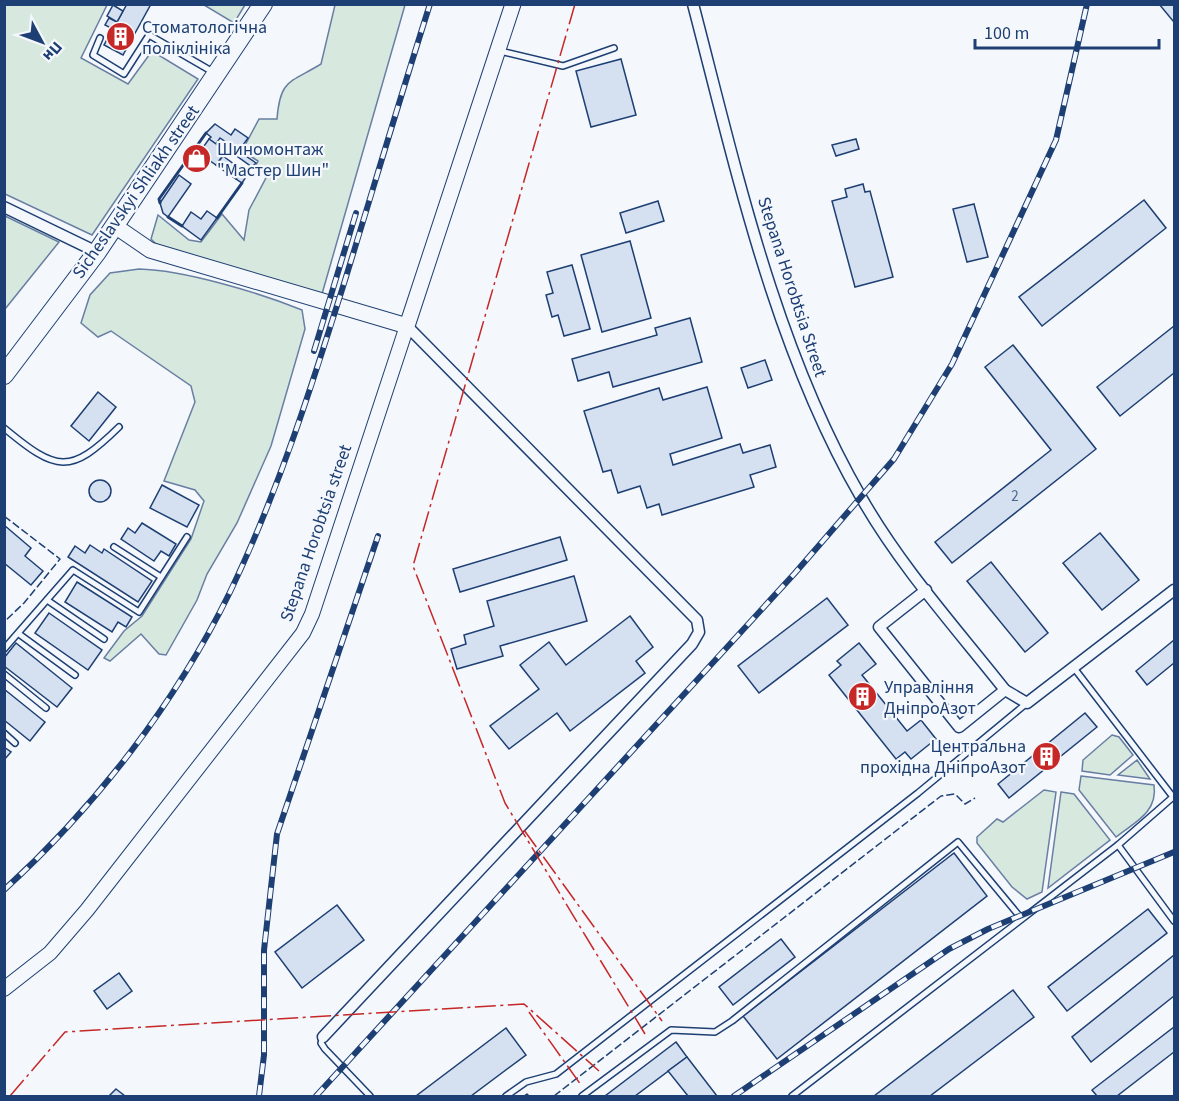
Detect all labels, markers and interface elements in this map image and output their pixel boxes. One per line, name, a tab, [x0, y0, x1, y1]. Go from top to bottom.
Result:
north arrow	[12, 12, 72, 72]
scale bar	[975, 12, 1160, 50]
place label: Стоматологічна поліклініка	[142, 15, 267, 61]
building icon: Стоматологічна поліклініка	[105, 21, 137, 53]
text: 100 m	[984, 21, 1029, 46]
text: Пн	[38, 36, 67, 66]
street label: Sicheslavskyi Shliakh street	[67, 100, 205, 284]
place label: Шиномонтаж "Мастер Шин"	[217, 137, 329, 183]
shop icon: Шиномонтаж "Мастер Шин"	[180, 143, 212, 175]
street label: Stepana Horobtsia Street	[751, 194, 833, 380]
street label: Stepana Horobtsia street	[274, 441, 358, 625]
house number: 2	[1011, 486, 1019, 507]
place label: Управління ДніпроАзот	[884, 675, 976, 721]
building icon: Управління ДніпроАзот	[847, 681, 879, 713]
place label: Центральна прохідна ДніпроАзот	[860, 734, 1026, 780]
building icon: Центральна прохідна ДніпроАзот	[1031, 740, 1063, 772]

